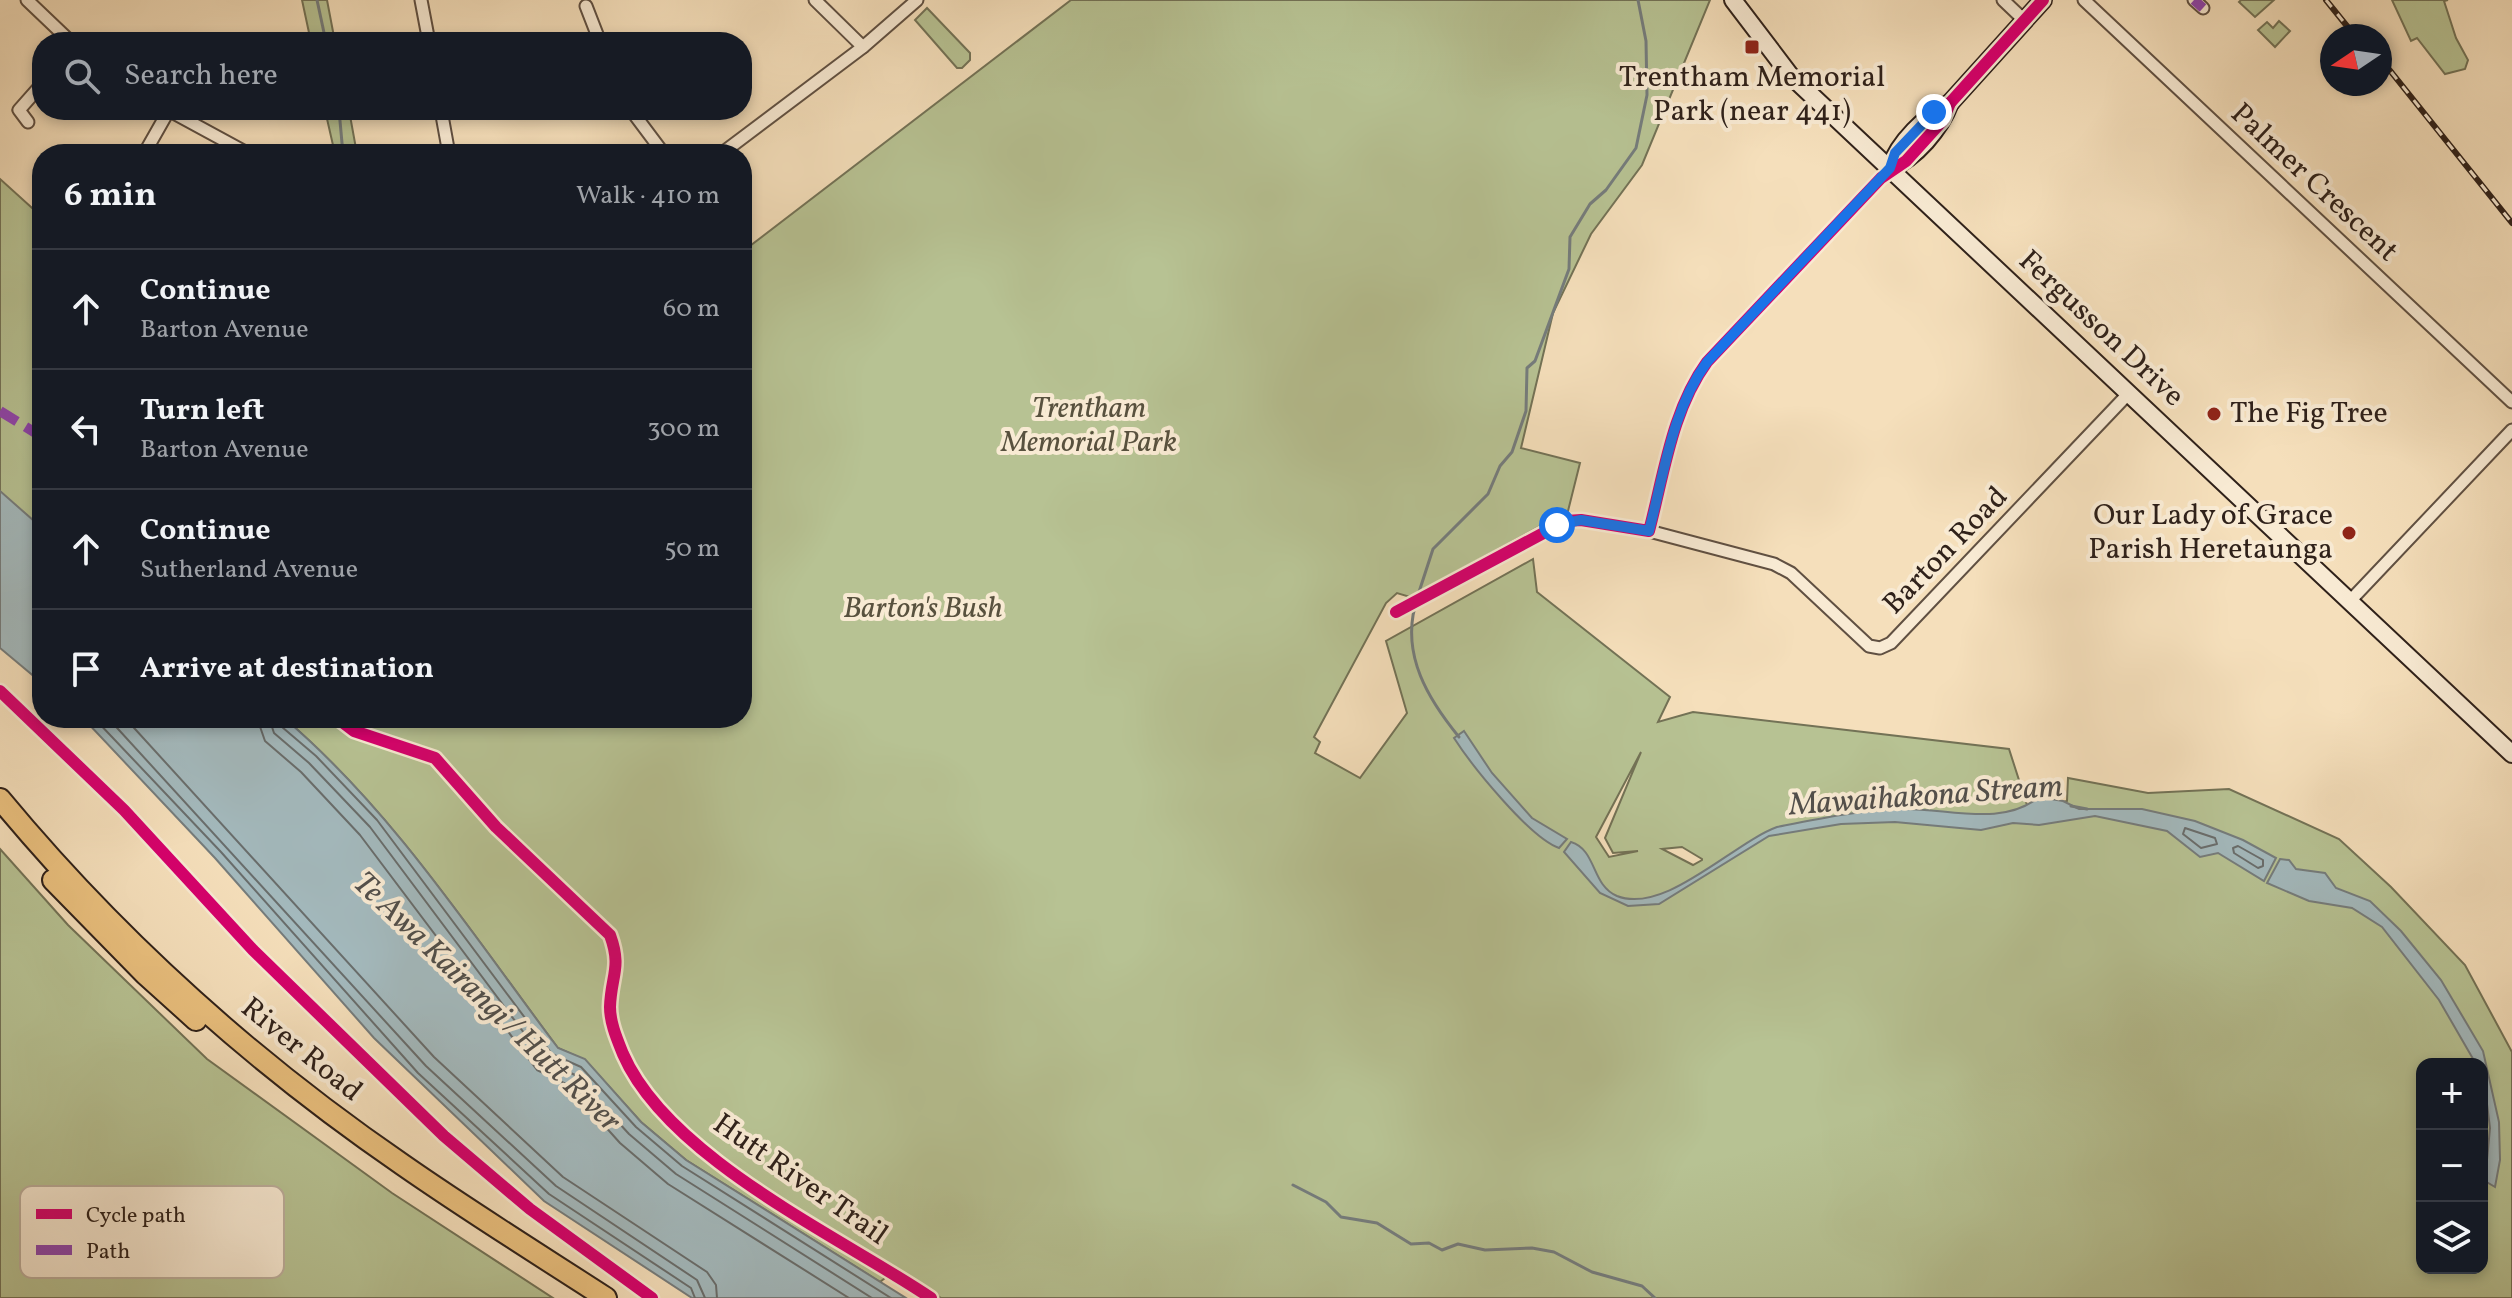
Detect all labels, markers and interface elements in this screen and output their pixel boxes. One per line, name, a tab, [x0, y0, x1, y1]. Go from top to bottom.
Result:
north arrow	[2320, 24, 2392, 96]
search box	[32, 32, 752, 120]
marker: Trentham Memorial Park (near 441)	[1743, 38, 1761, 56]
icon: search	[60, 54, 104, 98]
text: Search here	[124, 55, 278, 97]
place label: Trentham Memorial Park (near 441)	[1619, 57, 1885, 133]
route end	[1916, 94, 1952, 130]
street label: Palmer Crescent	[2221, 94, 2407, 272]
text: 6 min	[64, 173, 157, 220]
text: Walk · 410 m	[576, 178, 720, 214]
street label: Fergusson Drive	[2009, 241, 2193, 417]
text: Continue	[140, 270, 271, 312]
icon: ahead	[64, 287, 108, 331]
text: 60 m	[663, 291, 720, 327]
text: Barton Avenue	[140, 312, 309, 348]
park label: Trentham Memorial Park	[1000, 388, 1177, 464]
text: Turn left	[140, 390, 264, 432]
place label: The Fig Tree	[2230, 393, 2388, 435]
marker: The Fig Tree	[2205, 405, 2223, 423]
icon: left	[64, 407, 108, 451]
text: 300 m	[647, 411, 720, 447]
text: Barton Avenue	[140, 432, 309, 468]
street label: Barton Road	[1874, 477, 2018, 625]
place label: Our Lady of Grace Parish Heretaunga	[2088, 495, 2333, 571]
route start	[1539, 507, 1575, 543]
text: Continue	[140, 510, 271, 552]
marker: Our Lady of Grace Parish Heretaunga	[2340, 524, 2358, 542]
icon: ahead	[64, 527, 108, 571]
text: 50 m	[664, 531, 720, 567]
text: Sutherland Avenue	[140, 552, 358, 588]
park label: Barton's Bush	[843, 588, 1003, 630]
icon: arrive	[64, 647, 108, 691]
text: Arrive at destination	[140, 648, 434, 690]
water label: Mawaihakona Stream	[1787, 765, 2064, 829]
water label: Te Awa Kairangi / Hutt River	[342, 863, 631, 1144]
street label: River Road	[231, 988, 371, 1112]
map controls	[2416, 1058, 2488, 1274]
button: +	[2416, 1058, 2488, 1130]
street label: Hutt River Trail	[704, 1104, 896, 1256]
button: −	[2416, 1130, 2488, 1202]
legend	[20, 1186, 284, 1278]
text: Cycle path	[86, 1201, 186, 1232]
button: layers	[2416, 1202, 2488, 1274]
text: Path	[86, 1237, 130, 1268]

